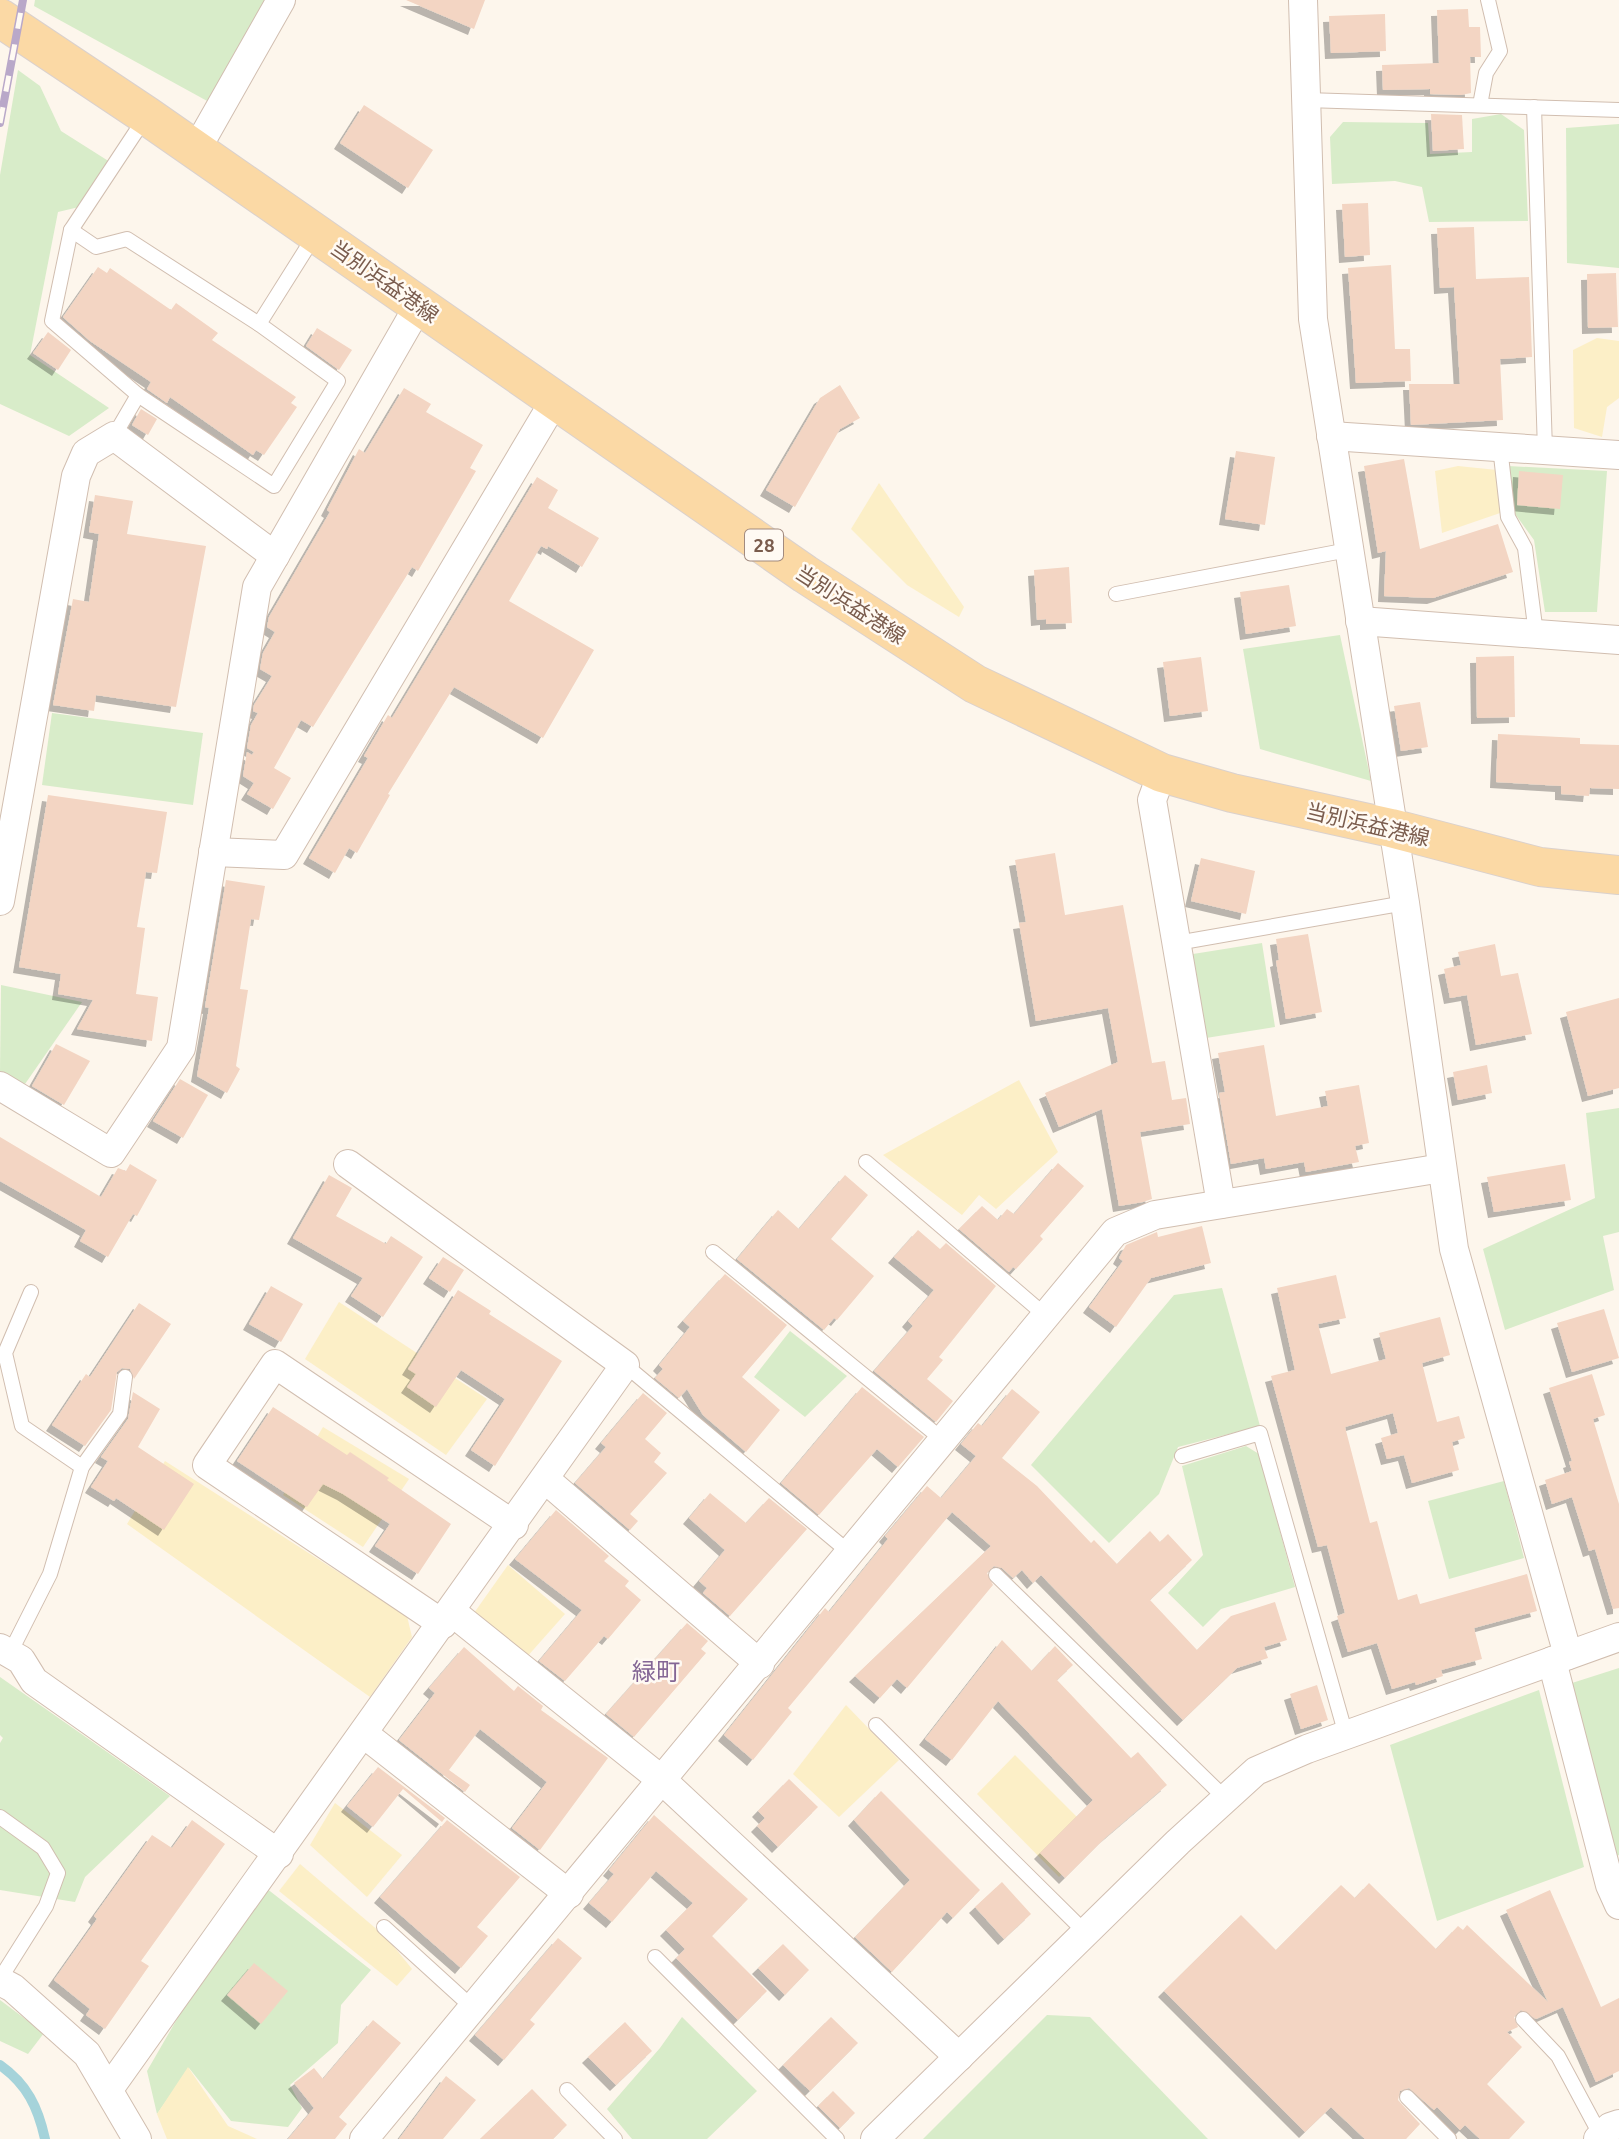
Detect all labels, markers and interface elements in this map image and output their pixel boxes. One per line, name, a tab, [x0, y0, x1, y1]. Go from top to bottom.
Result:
street label: 当別浜益港線	[327, 235, 443, 327]
road number: 28	[745, 530, 783, 560]
street label: 当別浜益港線	[792, 560, 910, 648]
street label: 当別浜益港線	[1304, 798, 1432, 850]
district label: 緑町	[632, 1658, 680, 1685]

